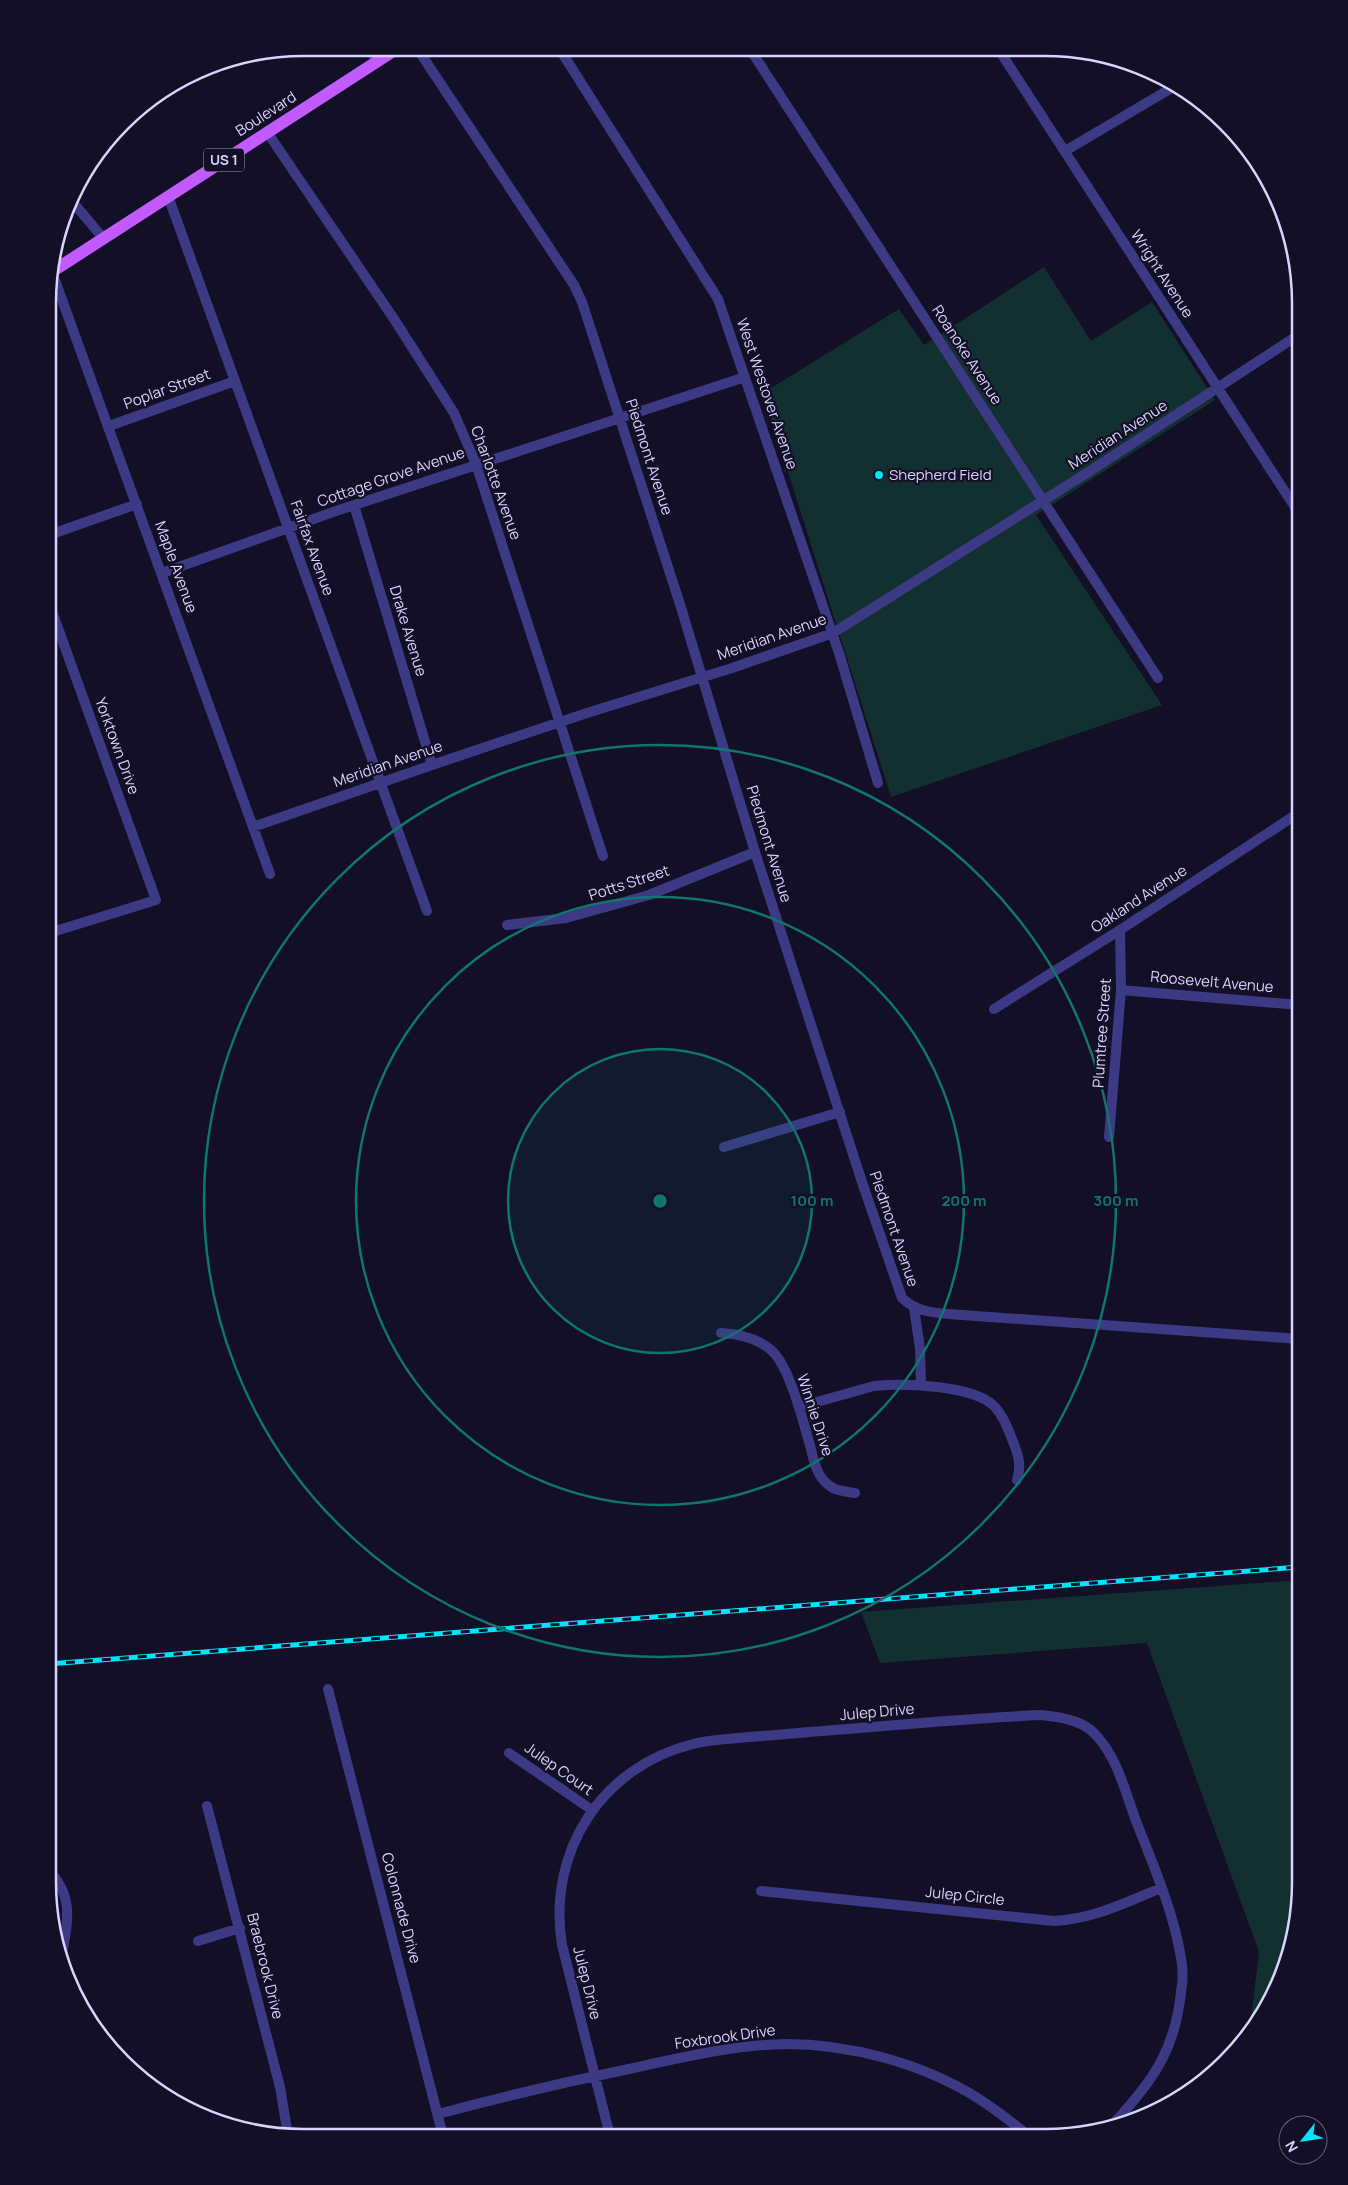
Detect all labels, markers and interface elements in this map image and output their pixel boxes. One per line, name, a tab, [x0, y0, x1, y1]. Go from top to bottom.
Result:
street label: Boulevard	[231, 86, 300, 141]
road number: US 1	[204, 148, 244, 172]
street label: Wright Avenue	[1126, 226, 1199, 322]
street label: Roanoke Avenue	[927, 301, 1008, 409]
street label: West Westover Avenue	[732, 315, 803, 472]
street label: Poplar Street	[120, 363, 213, 414]
street label: Meridian Avenue	[1064, 395, 1172, 475]
street label: Piedmont Avenue	[621, 396, 678, 518]
street label: Charlotte Avenue	[466, 423, 527, 543]
street label: Cottage Grove Avenue	[314, 441, 468, 512]
place label: Shepherd Field	[889, 464, 992, 485]
marker: Shepherd Field	[873, 469, 885, 481]
street label: Fairfax Avenue	[285, 497, 340, 599]
street label: Maple Avenue	[150, 518, 203, 616]
street label: Drake Avenue	[385, 583, 432, 679]
street label: Meridian Avenue	[714, 608, 829, 665]
street label: Yorktown Drive	[90, 694, 145, 797]
street label: Meridian Avenue	[330, 735, 445, 792]
street label: Piedmont Avenue	[742, 783, 797, 905]
street label: Potts Street	[586, 860, 672, 905]
street label: Oakland Avenue	[1087, 860, 1191, 937]
street label: Roosevelt Avenue	[1150, 966, 1275, 997]
street label: Plumtree Street	[1087, 977, 1116, 1089]
street label: Piedmont Avenue	[865, 1168, 924, 1290]
text: 100 m	[791, 1190, 833, 1211]
text: 200 m	[941, 1190, 987, 1211]
text: 300 m	[1094, 1190, 1138, 1211]
centre of rings	[651, 1192, 669, 1210]
street label: Winnie Drive	[792, 1371, 839, 1459]
street label: Julep Drive	[839, 1698, 915, 1725]
street label: Julep Court	[521, 1737, 598, 1800]
street label: Colonnade Drive	[377, 1850, 426, 1966]
street label: Julep Circle	[924, 1881, 1006, 1910]
street label: Braebrook Drive	[242, 1911, 289, 2021]
street label: Julep Drive	[568, 1944, 607, 2022]
street label: Foxbrook Drive	[673, 2019, 777, 2054]
north arrow	[1278, 2115, 1328, 2165]
text: N	[1281, 2138, 1302, 2156]

